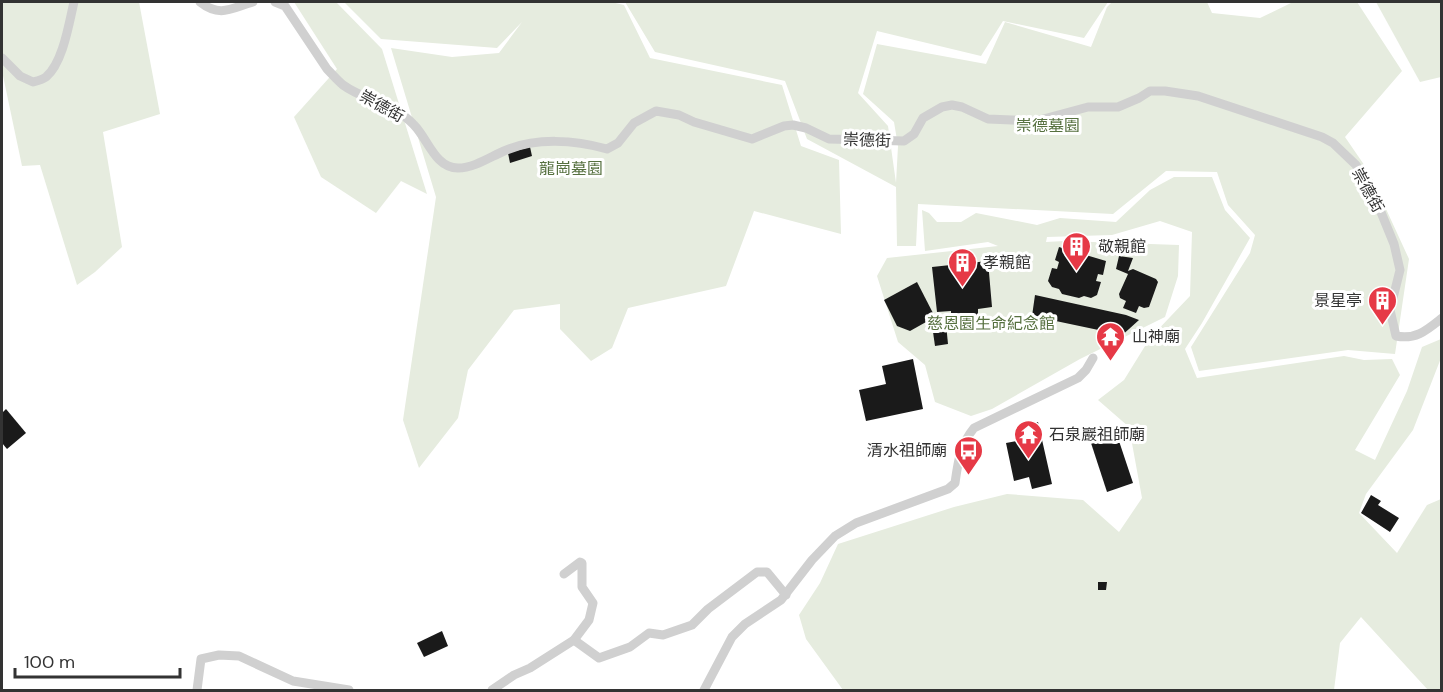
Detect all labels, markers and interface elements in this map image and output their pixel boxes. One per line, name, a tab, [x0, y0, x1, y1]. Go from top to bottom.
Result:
street label: 崇德街	[356, 85, 408, 127]
park label: 崇德墓園	[1016, 115, 1080, 136]
street label: 崇德街	[843, 129, 891, 151]
park label: 龍崗墓園	[539, 158, 603, 179]
street label: 崇德街	[1347, 164, 1389, 216]
building icon: 敬親館	[1061, 230, 1093, 272]
place label: 敬親館	[1098, 236, 1146, 257]
building icon: 孝親館	[946, 246, 978, 288]
place label: 孝親館	[983, 252, 1031, 273]
building icon: 景星亭	[1367, 284, 1399, 326]
place label: 景星亭	[1314, 290, 1362, 311]
park label: 慈恩園生命紀念館	[927, 313, 1055, 334]
temple icon: 山神廟	[1095, 320, 1127, 362]
place label: 山神廟	[1132, 326, 1180, 347]
temple icon: 石泉巖祖師廟	[1012, 418, 1044, 460]
place label: 石泉巖祖師廟	[1049, 424, 1145, 445]
bus stop icon: 清水祖師廟	[952, 434, 984, 476]
place label: 清水祖師廟	[867, 440, 947, 461]
scale bar	[15, 641, 180, 679]
text: 100 m	[24, 650, 75, 674]

